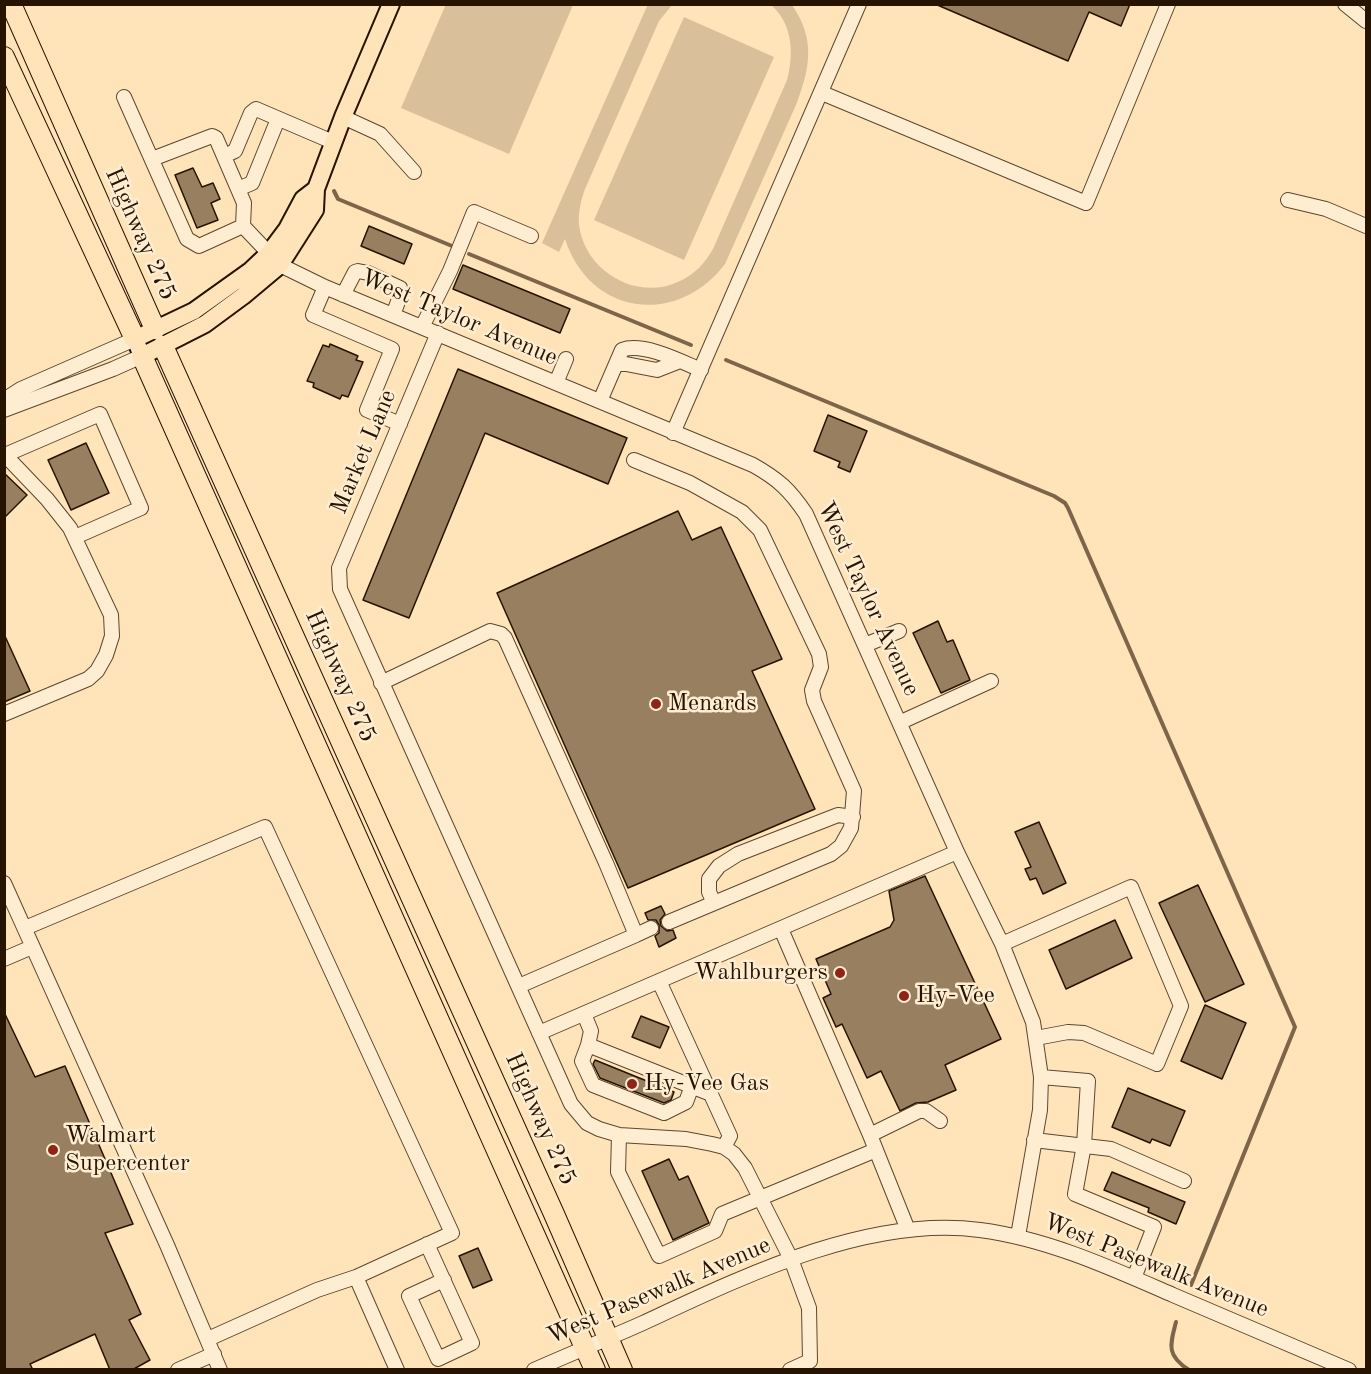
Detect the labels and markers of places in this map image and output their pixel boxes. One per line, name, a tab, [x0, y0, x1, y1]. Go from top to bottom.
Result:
place label: Menards	[668, 690, 757, 718]
marker: Menards	[649, 697, 663, 711]
place label: Wahlburgers	[694, 959, 828, 987]
marker: Wahlburgers	[833, 966, 847, 980]
place label: Hy-Vee	[916, 982, 995, 1010]
marker: Hy-Vee	[897, 989, 911, 1003]
place label: Hy-Vee Gas	[644, 1070, 769, 1098]
marker: Hy-Vee Gas	[625, 1077, 639, 1091]
place label: Walmart Supercenter	[65, 1122, 190, 1178]
marker: Walmart Supercenter	[46, 1143, 60, 1157]

